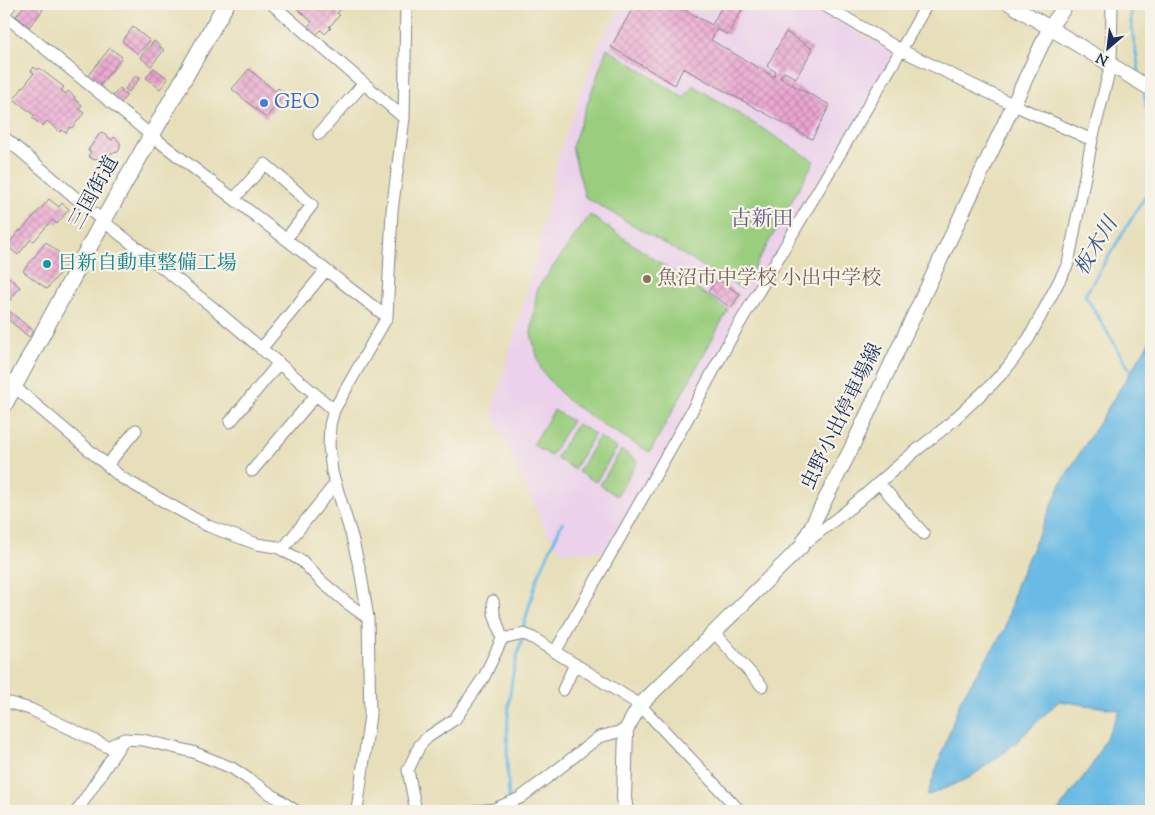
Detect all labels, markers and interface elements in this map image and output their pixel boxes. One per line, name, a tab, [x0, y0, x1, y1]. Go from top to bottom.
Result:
north arrow	[1082, 22, 1132, 72]
text: N	[1093, 46, 1112, 69]
place label: GEO	[274, 89, 320, 118]
marker: GEO	[258, 97, 270, 109]
street label: 三国街道	[63, 151, 127, 235]
district label: 古新田	[731, 205, 794, 235]
water label: 板木川	[1068, 211, 1127, 282]
place label: 日新自動車整備工場	[57, 250, 237, 279]
marker: 日新自動車整備工場	[41, 258, 53, 270]
place label: 魚沼市中学校 小出中学校	[657, 265, 881, 294]
marker: 魚沼市中学校 小出中学校	[641, 273, 653, 285]
street label: 虫野小出停車場線	[795, 339, 891, 495]

